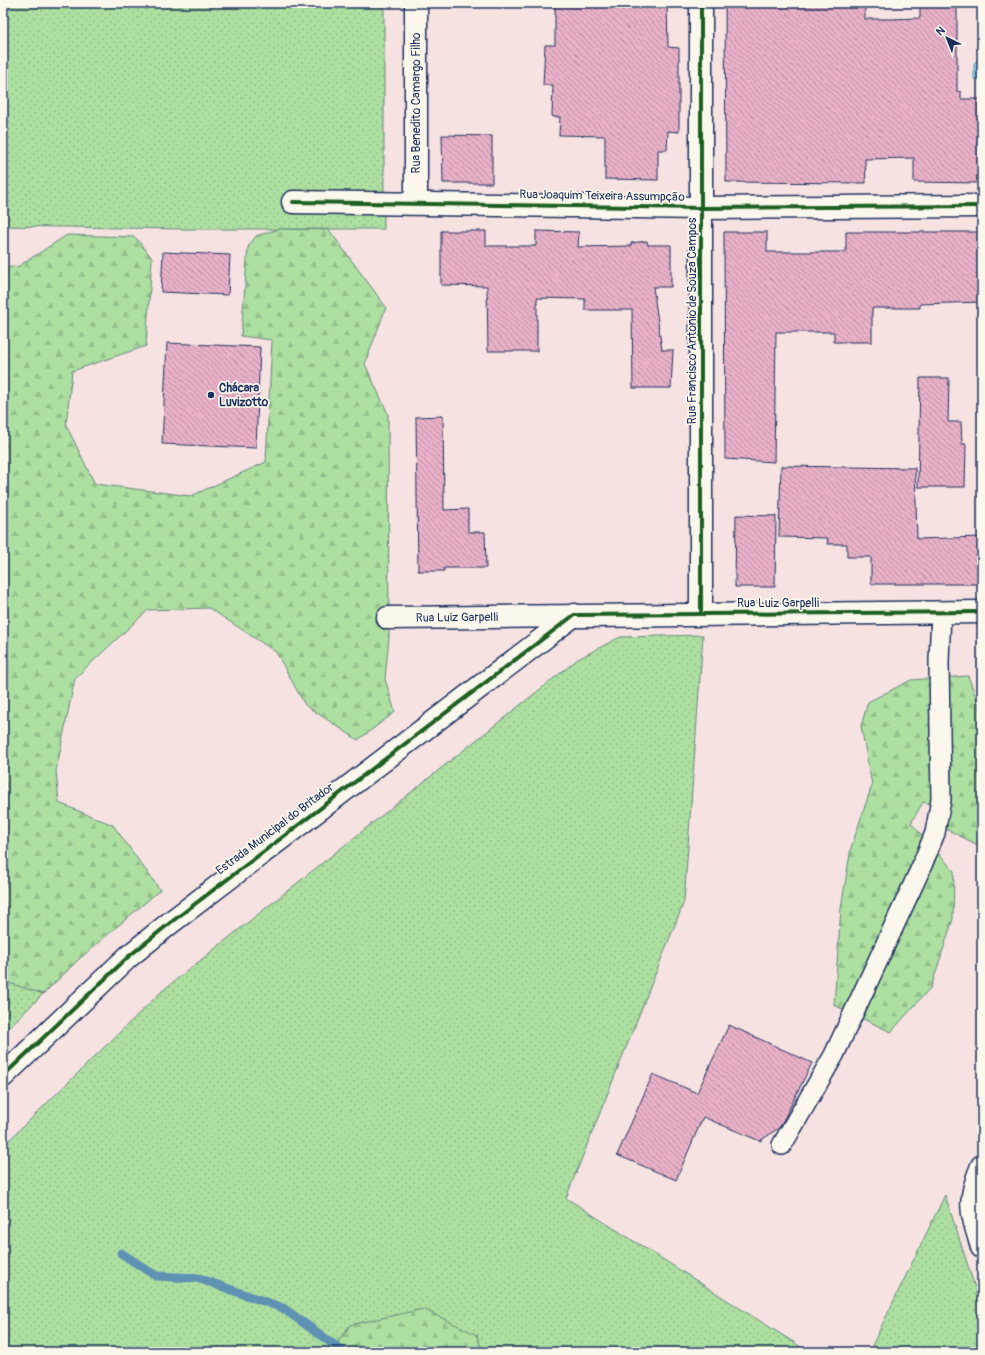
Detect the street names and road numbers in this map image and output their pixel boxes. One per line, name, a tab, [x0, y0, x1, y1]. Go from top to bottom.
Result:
street label: Rua Benedito Camargo Filho	[409, 32, 424, 174]
street label: Rua Joaquim Teixeira Assumpção	[519, 187, 685, 205]
street label: Rua Francisco Antonio de Souza Campos	[685, 217, 700, 424]
street label: Rua Luiz Garpelli	[737, 596, 819, 611]
street label: Rua Luiz Garpelli	[416, 609, 498, 625]
street label: Estrada Municipal do Britador	[213, 779, 337, 878]

